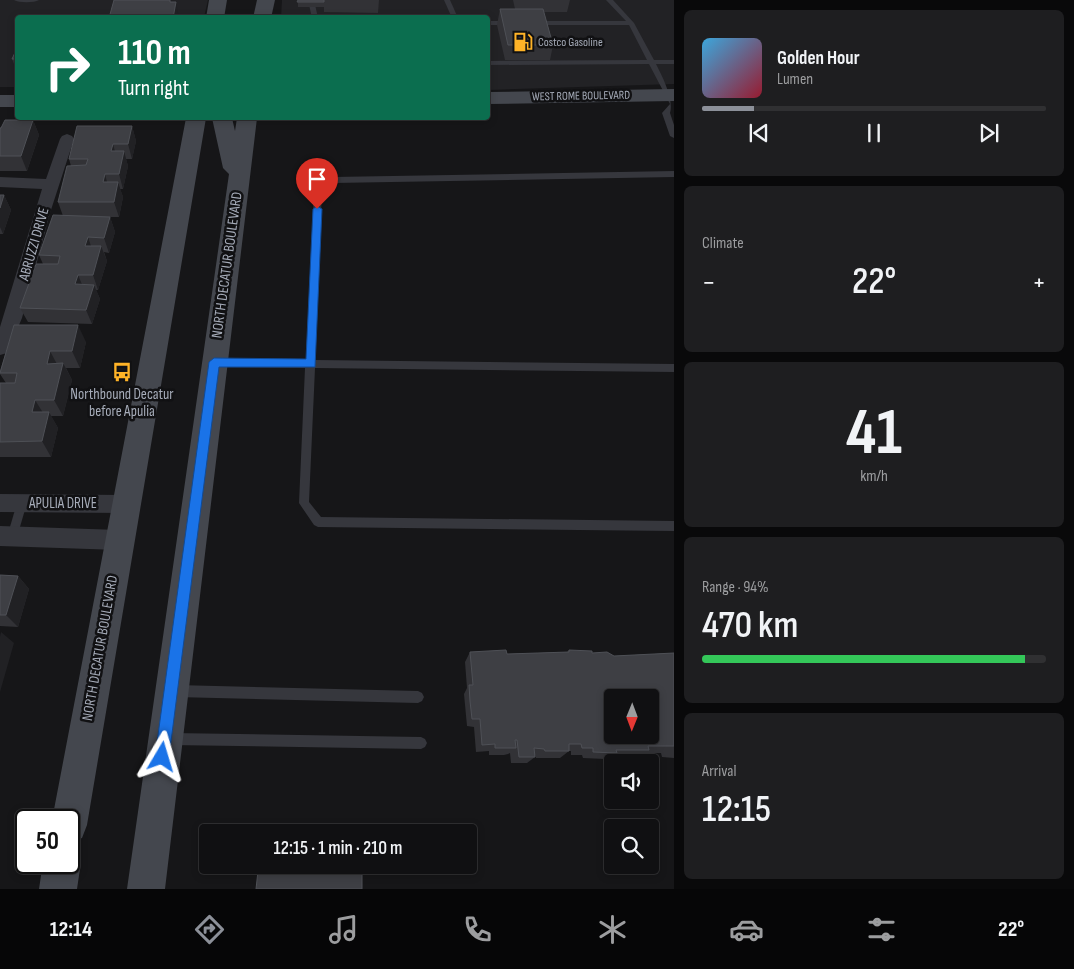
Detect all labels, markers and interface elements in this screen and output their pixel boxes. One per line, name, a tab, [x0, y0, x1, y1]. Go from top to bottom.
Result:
fuel station icon: Costco Gasoline	[512, 31, 534, 53]
text: 110 m	[118, 32, 191, 75]
icon: right	[35, 35, 100, 100]
place label: Costco Gasoline	[538, 35, 603, 50]
text: Golden Hour	[777, 47, 860, 70]
text: Lumen	[777, 70, 813, 89]
text: Turn right	[118, 75, 189, 102]
street label: WEST ROME BOULEVARD	[532, 88, 630, 104]
icon: previous	[745, 119, 773, 147]
icon: pause	[860, 119, 888, 147]
icon: next	[975, 119, 1003, 147]
pin	[296, 158, 338, 209]
icon: arrive	[303, 165, 331, 193]
street label: NORTH DECATUR BOULEVARD	[207, 191, 247, 339]
street label: ABRUZZI DRIVE	[14, 205, 54, 284]
text: Climate	[702, 234, 744, 253]
text: 22°	[852, 259, 896, 304]
text: −	[702, 266, 716, 299]
text: +	[1032, 266, 1046, 299]
bus stop icon: Northbound Decatur before Apulia	[111, 361, 133, 383]
place label: Northbound Decatur before Apulia	[70, 385, 174, 421]
text: 41	[846, 395, 902, 473]
text: km/h	[860, 467, 888, 486]
street label: APULIA DRIVE	[28, 494, 97, 513]
street label: NORTH DECATUR BOULEVARD	[78, 574, 122, 722]
text: Range · 94%	[702, 578, 769, 597]
text: 470 km	[702, 603, 798, 648]
north arrow	[604, 689, 659, 744]
map controls	[604, 689, 659, 874]
position arrow	[135, 730, 187, 782]
button: sound	[604, 754, 659, 809]
text: Arrival	[702, 762, 736, 781]
text: 12:15	[702, 787, 771, 832]
speed limit sign: 50	[15, 809, 80, 874]
button: search	[604, 819, 659, 874]
text: 12:15 · 1 min · 210 m	[274, 837, 402, 860]
icon: directions	[192, 912, 227, 947]
icon: music	[326, 912, 361, 947]
icon: phone	[460, 912, 495, 947]
icon: climate	[595, 912, 630, 947]
icon: car	[729, 912, 764, 947]
icon: filters	[864, 912, 899, 947]
text: 12:14	[50, 916, 92, 943]
text: 22°	[998, 916, 1024, 943]

